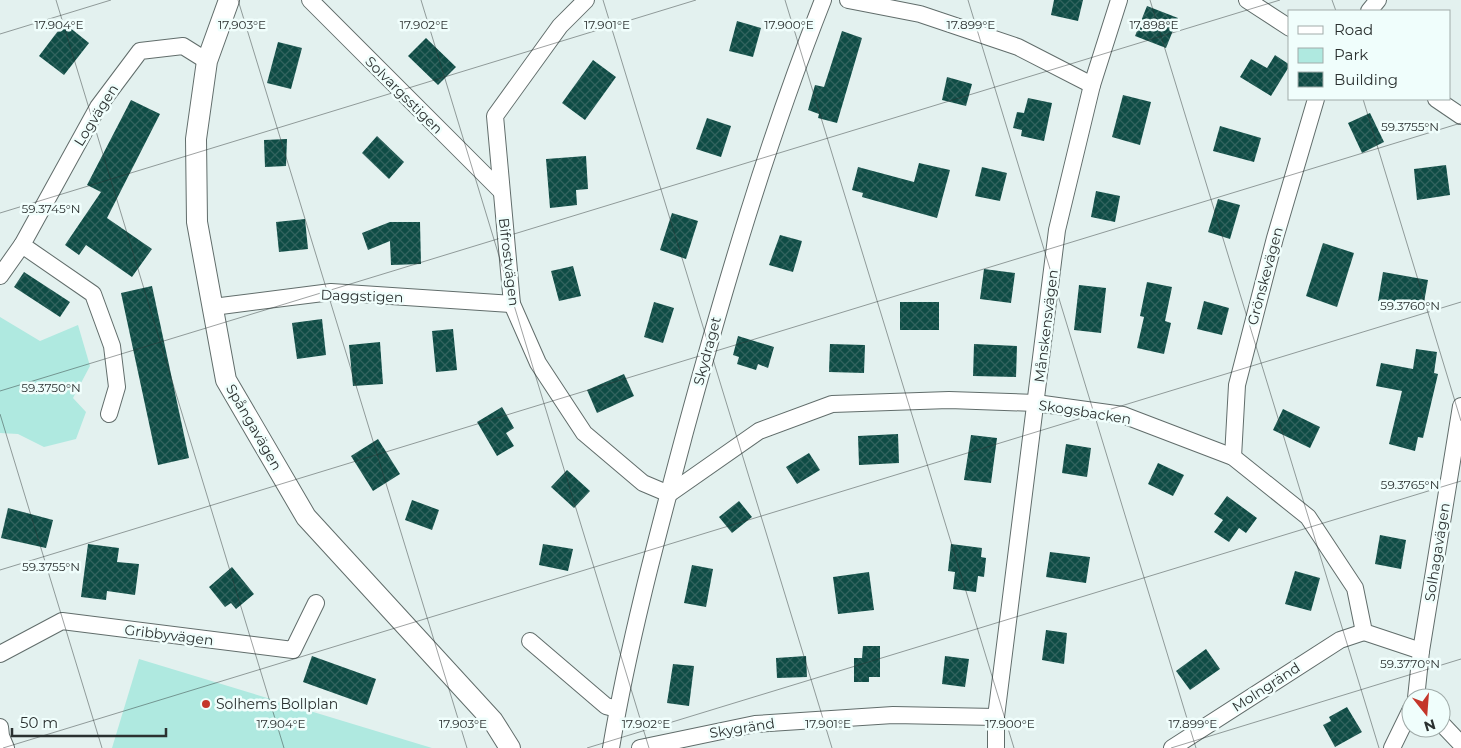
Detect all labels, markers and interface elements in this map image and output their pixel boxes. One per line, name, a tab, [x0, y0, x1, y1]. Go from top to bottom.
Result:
legend	[1288, 10, 1451, 100]
text: 17.904°E	[34, 17, 84, 32]
text: 17.903°E	[218, 17, 266, 32]
text: 17.902°E	[400, 17, 448, 32]
text: 17.901°E	[584, 17, 630, 32]
text: 17.900°E	[764, 17, 814, 32]
text: 17.899°E	[947, 17, 995, 32]
text: 17.898°E	[1129, 17, 1179, 32]
text: Road	[1334, 20, 1373, 39]
text: Park	[1334, 45, 1368, 64]
street label: Solvargsstigen	[361, 52, 447, 138]
text: Building	[1334, 70, 1398, 89]
street label: Logvägen	[70, 81, 122, 149]
text: 59.3755°N	[1381, 119, 1439, 134]
text: 59.3745°N	[22, 201, 80, 216]
street label: Bifrostvägen	[495, 217, 523, 307]
street label: Grönskevägen	[1243, 225, 1287, 327]
street label: Månskensvägen	[1030, 268, 1062, 384]
street label: Daggstigen	[320, 286, 404, 306]
text: 59.3760°N	[1380, 298, 1440, 313]
street label: Skydraget	[689, 314, 725, 387]
text: 59.3750°N	[21, 380, 81, 395]
street label: Spångavägen	[222, 381, 286, 473]
street label: Skogsbacken	[1037, 396, 1133, 428]
text: 59.3765°N	[1381, 477, 1439, 492]
street label: Solhagavägen	[1420, 501, 1454, 603]
text: 59.3755°N	[22, 559, 80, 574]
street label: Gribbyvägen	[123, 621, 215, 649]
text: 59.3770°N	[1380, 656, 1440, 671]
street label: Molngränd	[1229, 658, 1303, 716]
north arrow	[1401, 688, 1451, 738]
place label: Solhems Bollplan	[216, 695, 338, 713]
marker: Solhems Bollplan	[200, 698, 212, 710]
scale bar	[12, 706, 166, 738]
text: 50 m	[20, 713, 58, 732]
street label: Skygränd	[708, 714, 776, 742]
text: N	[1422, 715, 1438, 736]
text: 17.904°E	[256, 716, 306, 731]
text: 17.903°E	[439, 716, 487, 731]
text: 17.902°E	[622, 716, 670, 731]
text: 17.901°E	[805, 716, 851, 731]
text: 17.900°E	[985, 716, 1035, 731]
text: 17.899°E	[1169, 716, 1217, 731]

